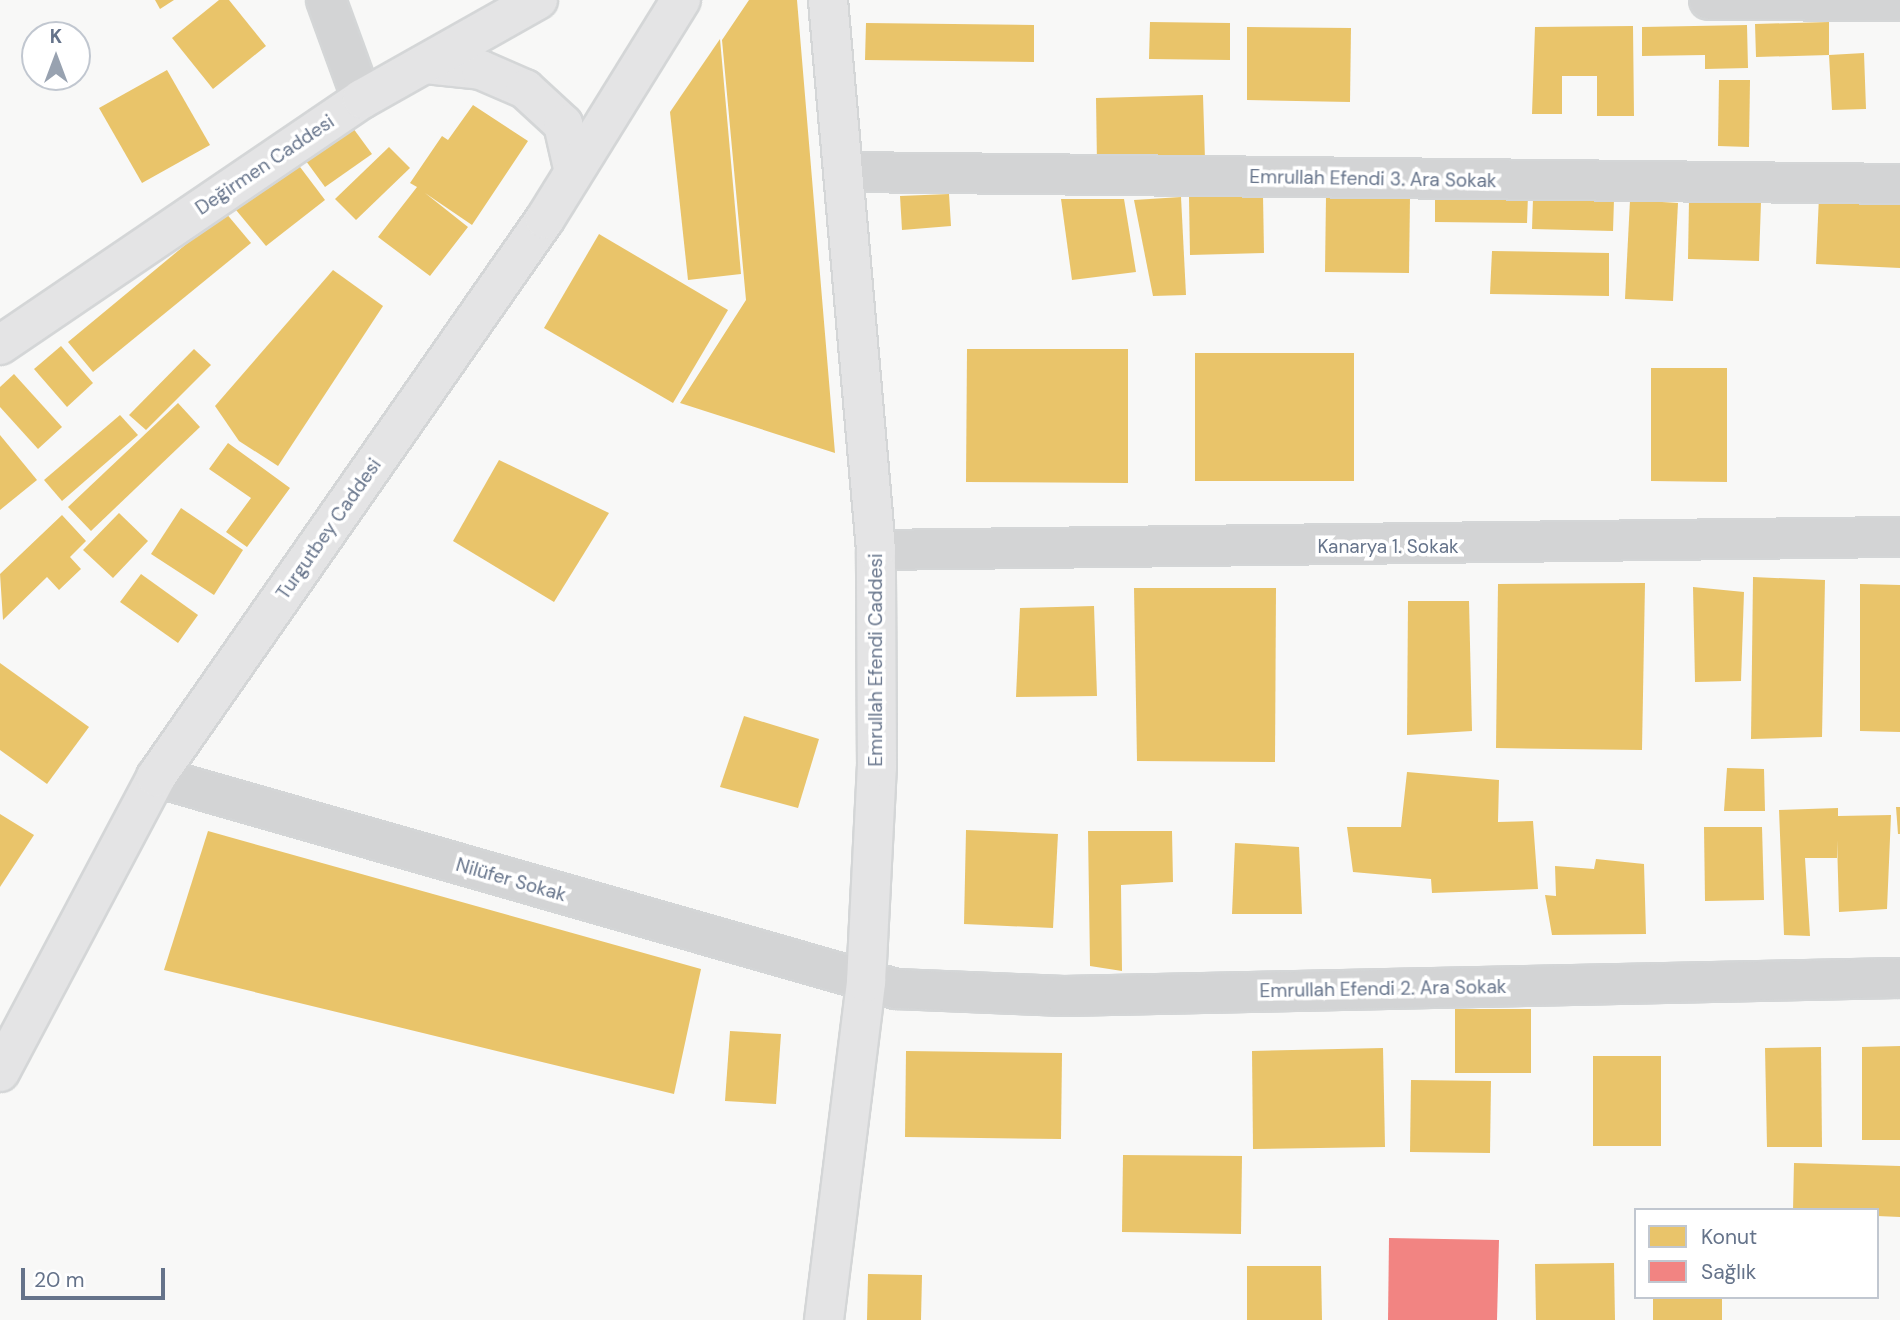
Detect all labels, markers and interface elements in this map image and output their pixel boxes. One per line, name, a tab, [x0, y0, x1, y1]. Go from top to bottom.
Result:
north arrow	[21, 21, 91, 91]
text: K	[50, 24, 62, 49]
street label: Değirmen Caddesi	[191, 110, 339, 220]
street label: Emrullah Efendi 3. Ara Sokak	[1249, 165, 1497, 193]
street label: Turgutbey Caddesi	[272, 454, 386, 604]
street label: Kanarya 1. Sokak	[1317, 536, 1459, 558]
street label: Emrullah Efendi Caddesi	[865, 553, 887, 767]
street label: Nilüfer Sokak	[453, 853, 569, 907]
street label: Emrullah Efendi 2. Ara Sokak	[1259, 975, 1507, 1003]
legend	[1634, 1208, 1879, 1299]
text: Konut	[1701, 1223, 1757, 1251]
scale bar	[24, 1254, 168, 1298]
text: Sağlık	[1701, 1258, 1756, 1286]
text: 20 m	[34, 1266, 85, 1294]

